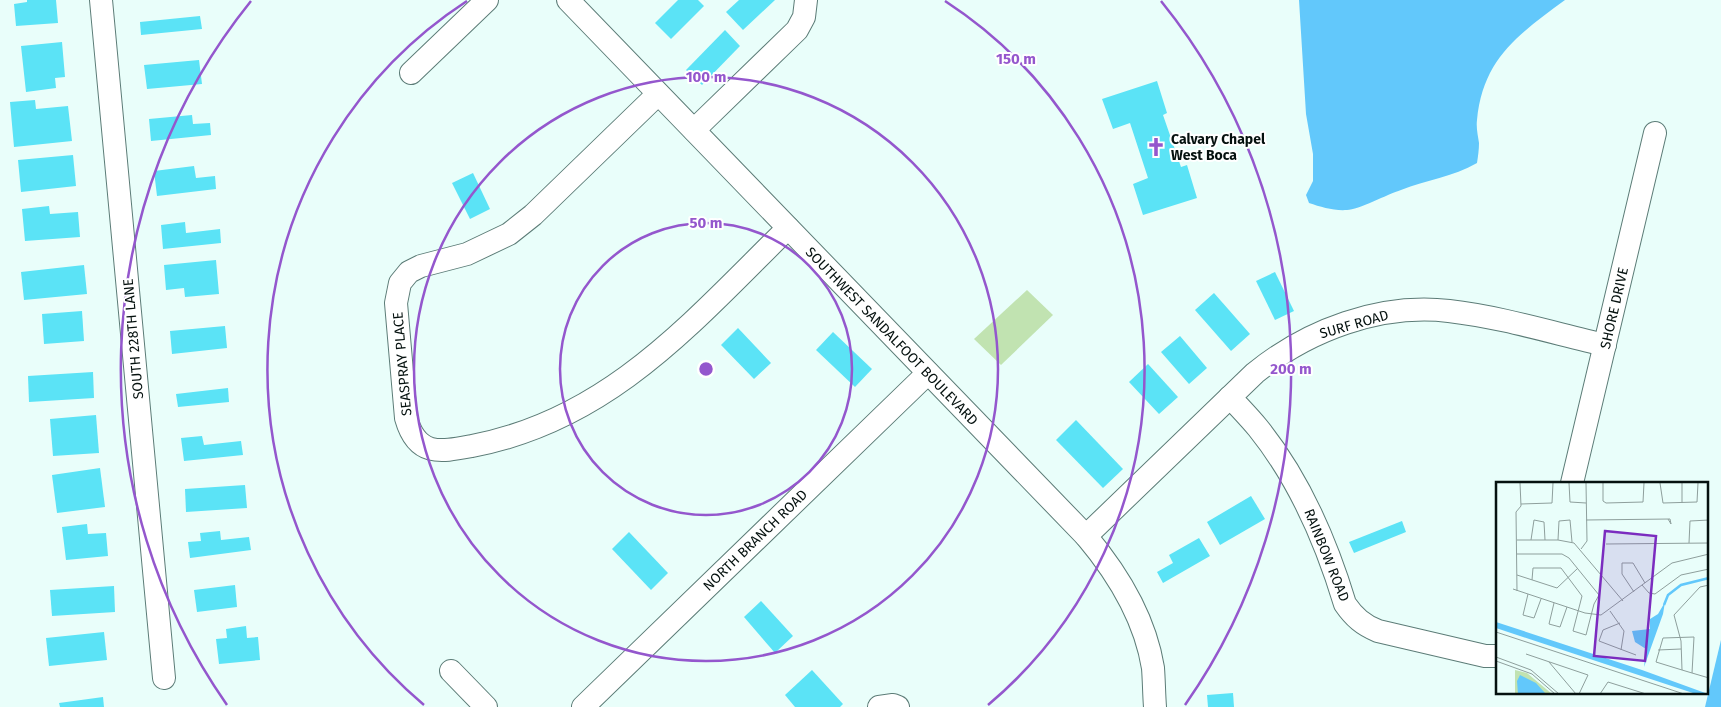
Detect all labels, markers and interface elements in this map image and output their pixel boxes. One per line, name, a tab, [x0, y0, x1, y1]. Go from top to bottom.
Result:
text: 150 m	[996, 50, 1036, 68]
text: 100 m	[686, 68, 726, 86]
place label: Calvary Chapel West Boca	[1171, 131, 1266, 164]
church icon: Calvary Chapel West Boca	[1145, 136, 1167, 158]
text: 50 m	[689, 214, 723, 232]
street label: SOUTHWEST SANDALFOOT BOULEVARD	[802, 244, 981, 429]
street label: SHORE DRIVE	[1597, 266, 1632, 351]
street label: SOUTH 228TH LANE	[120, 278, 147, 400]
street label: SURF ROAD	[1318, 307, 1391, 342]
street label: SEASPRAY PLACE	[389, 311, 416, 417]
centre of rings	[697, 360, 715, 378]
text: 200 m	[1270, 360, 1312, 378]
inset map	[1496, 482, 1708, 694]
street label: NORTH BRANCH ROAD	[700, 486, 811, 595]
street label: RAINBOW ROAD	[1300, 506, 1353, 604]

